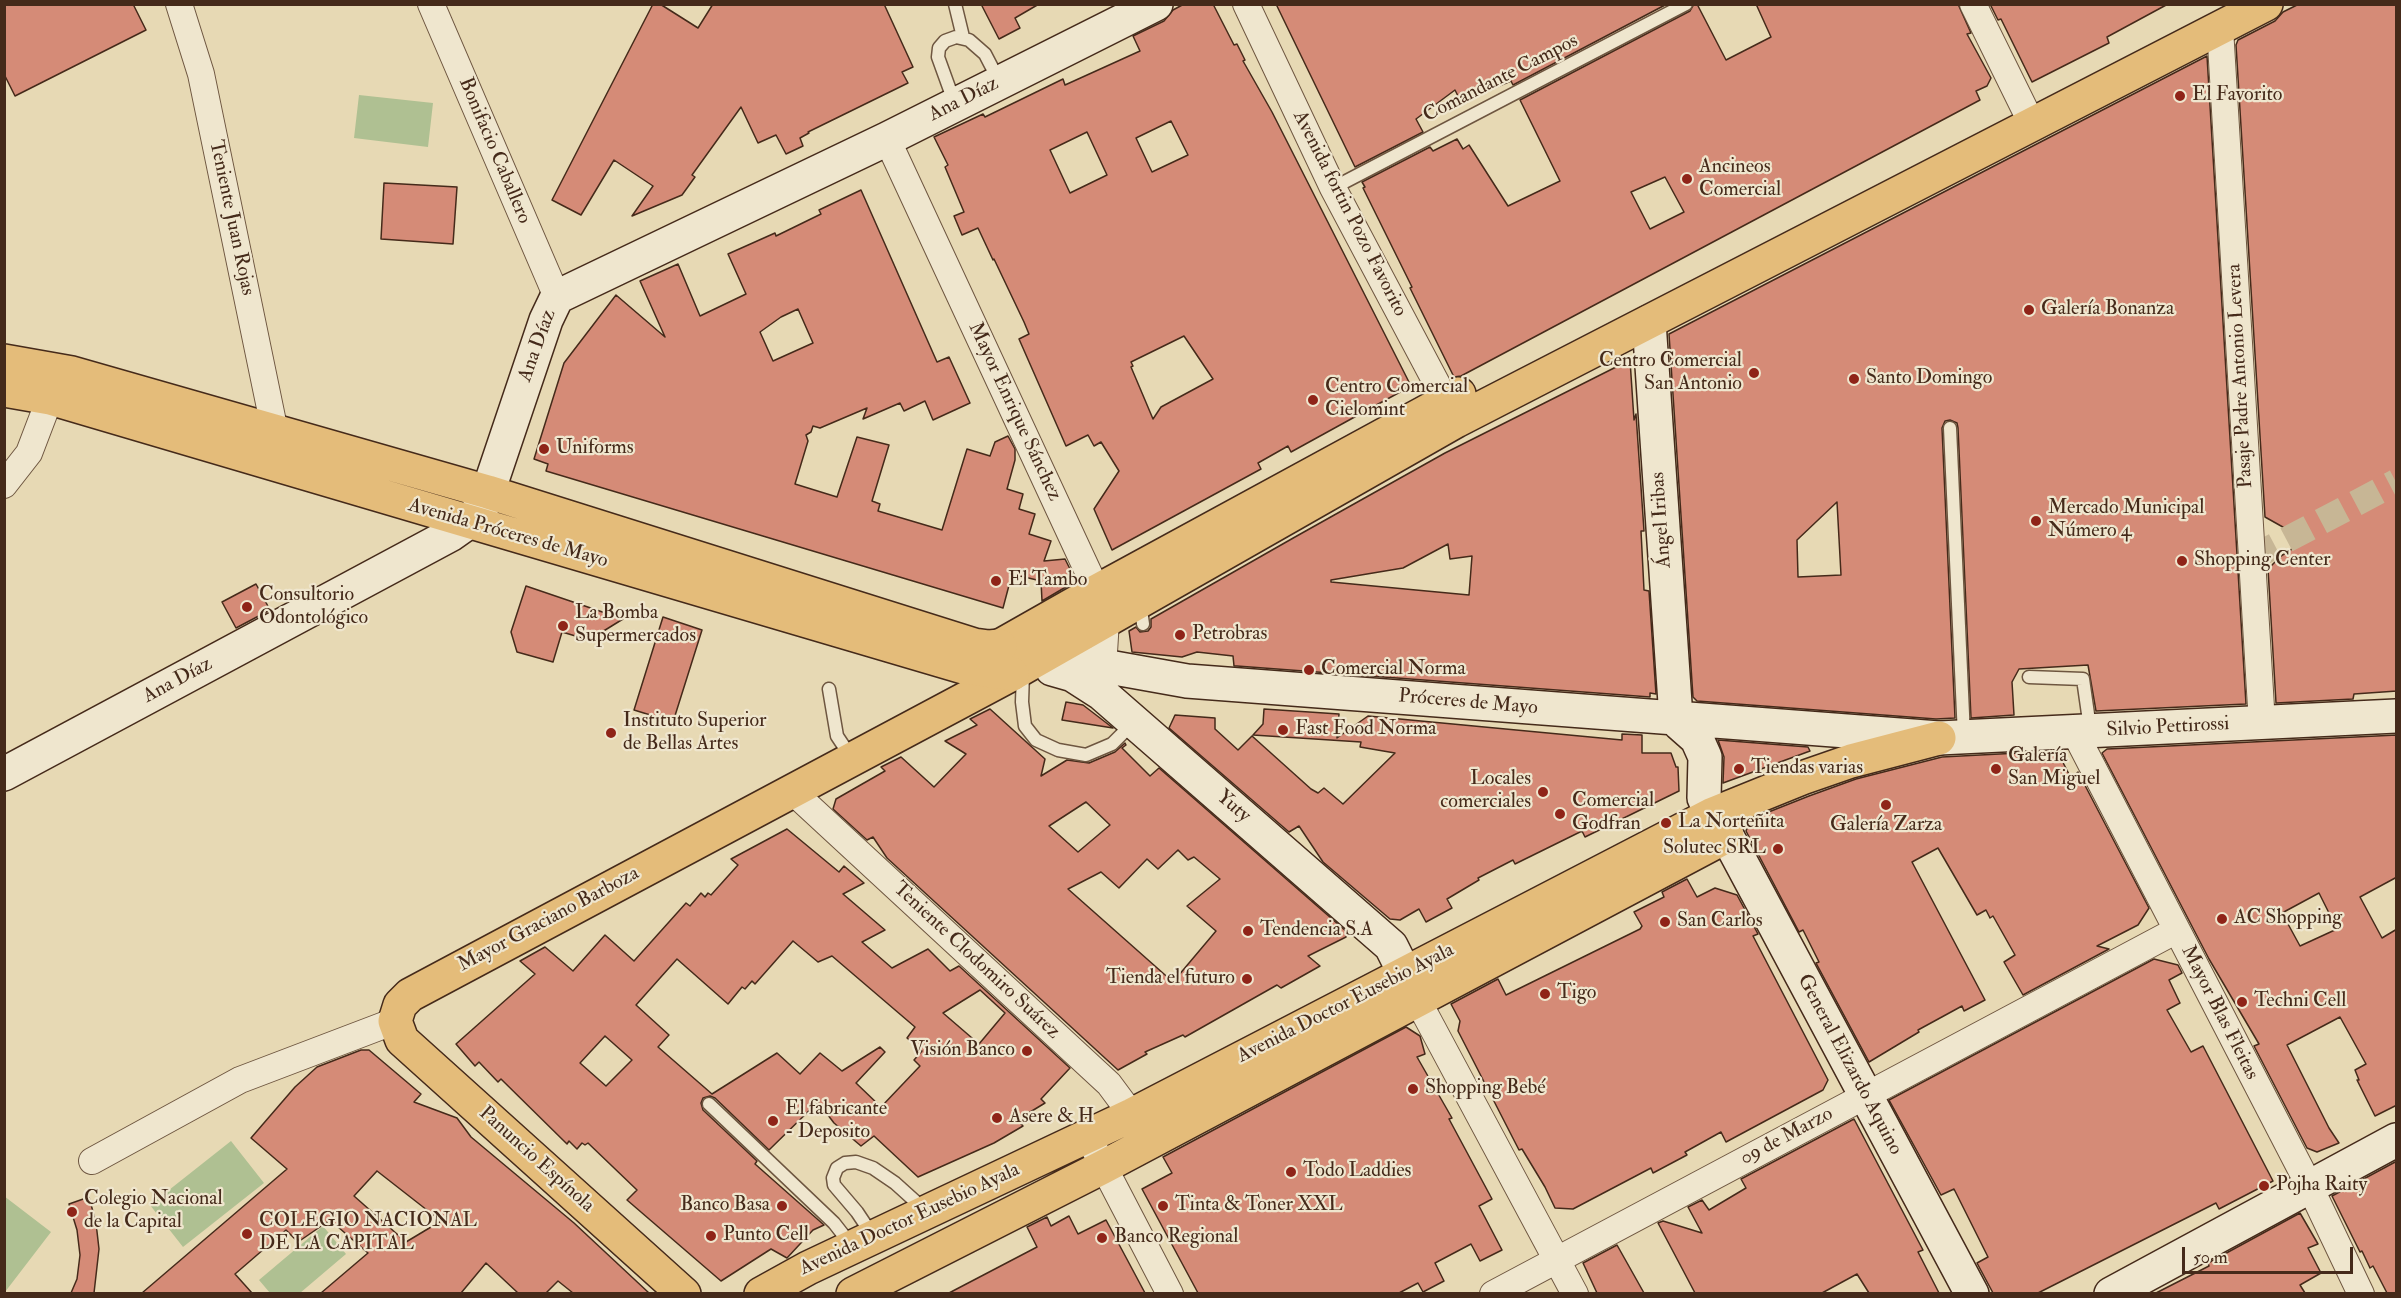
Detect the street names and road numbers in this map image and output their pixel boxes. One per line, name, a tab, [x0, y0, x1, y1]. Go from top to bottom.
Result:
street label: Comandante Campos	[1420, 30, 1582, 128]
street label: Ana Díaz	[925, 72, 1003, 128]
street label: Bonifacio Caballero	[452, 74, 536, 228]
street label: Avenida fortin Pozo Favorito	[1287, 107, 1411, 321]
street label: Teniente Juan Rojas	[203, 138, 259, 298]
street label: Pasaje Padre Antonio Levera	[2223, 263, 2259, 489]
street label: Ana Díaz	[514, 307, 562, 385]
street label: Mayor Enrique Sánchez	[962, 319, 1066, 505]
street label: Ángel Iribas	[1647, 471, 1677, 569]
street label: Avenida Próceres de Mayo	[405, 494, 611, 574]
street label: Ana Díaz	[139, 653, 217, 709]
street label: Próceres de Mayo	[1397, 685, 1539, 721]
street label: Silvio Pettirossi	[2106, 713, 2230, 743]
street label: Yuty	[1211, 786, 1255, 828]
street label: Mayor Graciano Barboza	[454, 862, 644, 978]
street label: Teniente Clodomiro Suárez	[887, 877, 1065, 1045]
street label: Avenida Doctor Eusebio Ayala	[1234, 939, 1458, 1069]
street label: Mayor Blas Fleitas	[2175, 942, 2263, 1084]
street label: General Elizardo Aquino	[1791, 971, 1907, 1159]
street label: Panuncio Espínola	[473, 1102, 599, 1218]
street label: 09 de Marzo	[1737, 1103, 1837, 1171]
street label: Avenida Doctor Eusebio Ayala	[796, 1158, 1024, 1282]

